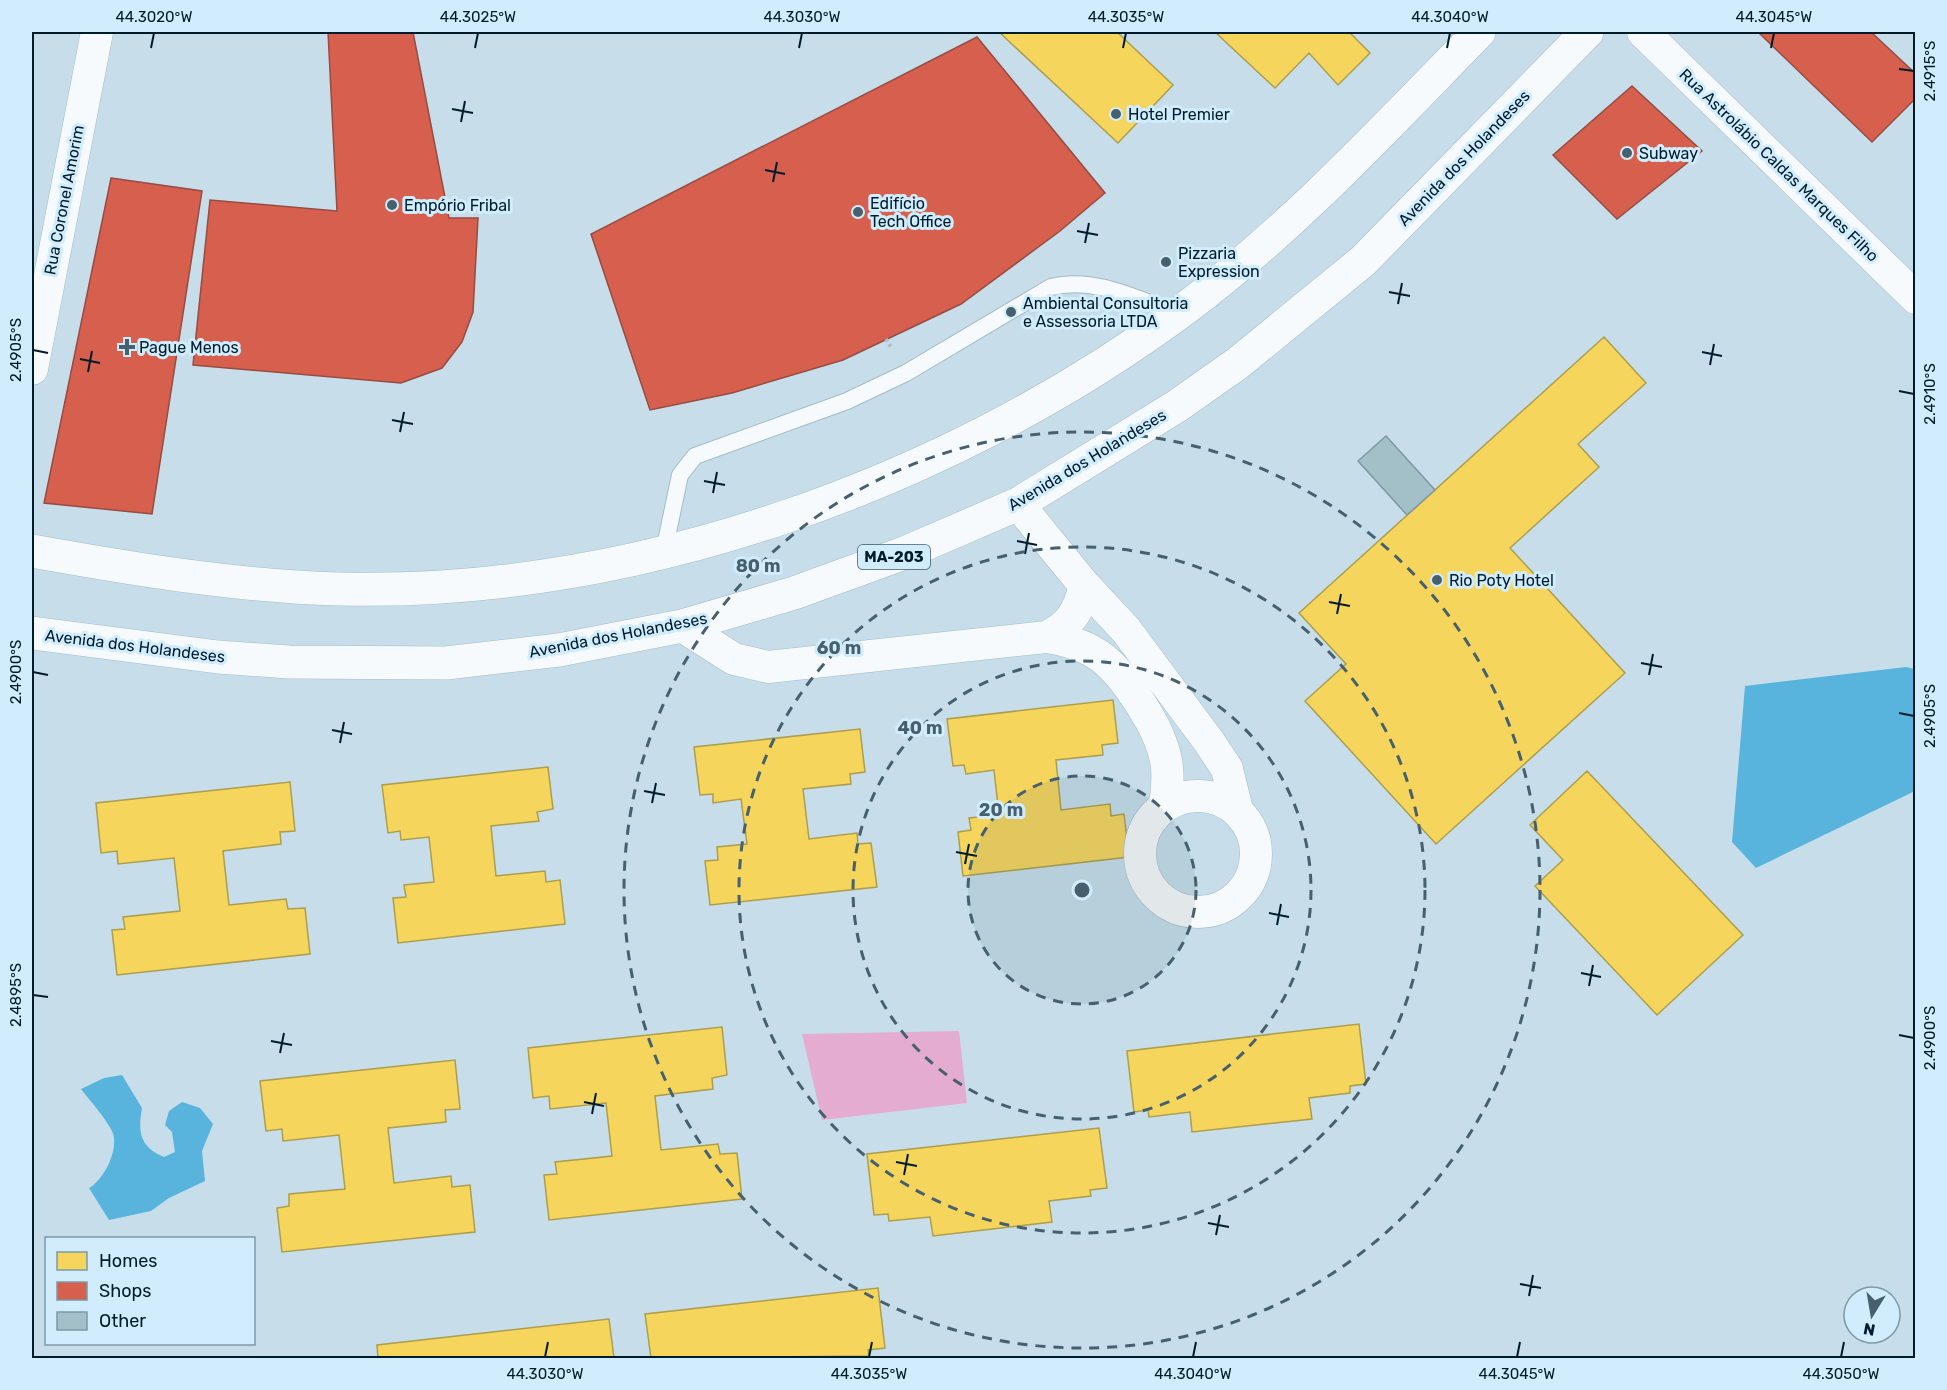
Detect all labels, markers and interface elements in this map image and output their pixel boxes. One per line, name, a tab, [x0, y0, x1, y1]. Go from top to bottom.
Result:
text: 44.3020°W	[116, 8, 192, 26]
text: 44.3025°W	[440, 8, 516, 26]
text: 44.3030°W	[763, 8, 841, 26]
text: 44.3035°W	[1088, 8, 1164, 26]
text: 44.3040°W	[1411, 8, 1489, 26]
text: 44.3045°W	[1736, 8, 1812, 26]
text: 2.4915°S	[1921, 41, 1939, 101]
street label: Rua Astrolábio Caldas Marques Filho	[1676, 65, 1882, 265]
street label: Avenida dos Holandeses	[1394, 86, 1534, 230]
place label: Hotel Premier	[1128, 105, 1230, 124]
marker: Hotel Premier	[1109, 107, 1123, 121]
street label: Rua Coronel Amorim	[40, 123, 88, 277]
place label: Subway	[1639, 144, 1698, 163]
marker: Subway	[1620, 146, 1634, 160]
place label: Edifício Tech Office	[870, 194, 952, 231]
place label: Empório Fribal	[404, 196, 511, 215]
marker: Empório Fribal	[385, 198, 399, 212]
marker: Edifício Tech Office	[851, 205, 865, 219]
place label: Pizzaria Expression	[1178, 244, 1260, 281]
marker: Pizzaria Expression	[1159, 255, 1173, 269]
place label: Ambiental Consultoria e Assessoria LTDA	[1023, 294, 1188, 331]
marker: Ambiental Consultoria e Assessoria LTDA	[1004, 305, 1018, 319]
text: 2.4905°S	[7, 318, 25, 382]
place label: Pague Menos	[139, 338, 239, 357]
marker: Pague Menos	[120, 340, 134, 354]
text: 2.4910°S	[1921, 363, 1939, 425]
street label: Avenida dos Holandeses	[1004, 405, 1170, 515]
road number: MA-203	[858, 545, 930, 569]
text: 80 m	[736, 555, 780, 577]
place label: Rio Poty Hotel	[1449, 571, 1554, 590]
marker: Rio Poty Hotel	[1430, 573, 1444, 587]
street label: Avenida dos Holandeses	[527, 608, 709, 662]
street label: Avenida dos Holandeses	[44, 626, 226, 666]
text: 60 m	[817, 637, 861, 659]
text: 2.4900°S	[7, 640, 25, 704]
text: 2.4905°S	[1921, 684, 1939, 748]
text: 40 m	[898, 717, 942, 739]
text: 20 m	[979, 799, 1023, 821]
centre of rings	[1072, 880, 1092, 900]
text: 2.4895°S	[7, 963, 25, 1027]
text: 2.4900°S	[1921, 1006, 1939, 1070]
legend	[45, 1237, 255, 1345]
text: Homes	[99, 1250, 157, 1272]
text: Shops	[99, 1280, 151, 1302]
north arrow	[1842, 1285, 1902, 1345]
text: Other	[99, 1310, 146, 1332]
text: N	[1862, 1319, 1877, 1340]
text: 44.3030°W	[506, 1365, 584, 1383]
text: 44.3035°W	[831, 1365, 907, 1383]
text: 44.3040°W	[1154, 1365, 1232, 1383]
text: 44.3045°W	[1479, 1365, 1555, 1383]
text: 44.3050°W	[1803, 1365, 1880, 1383]

